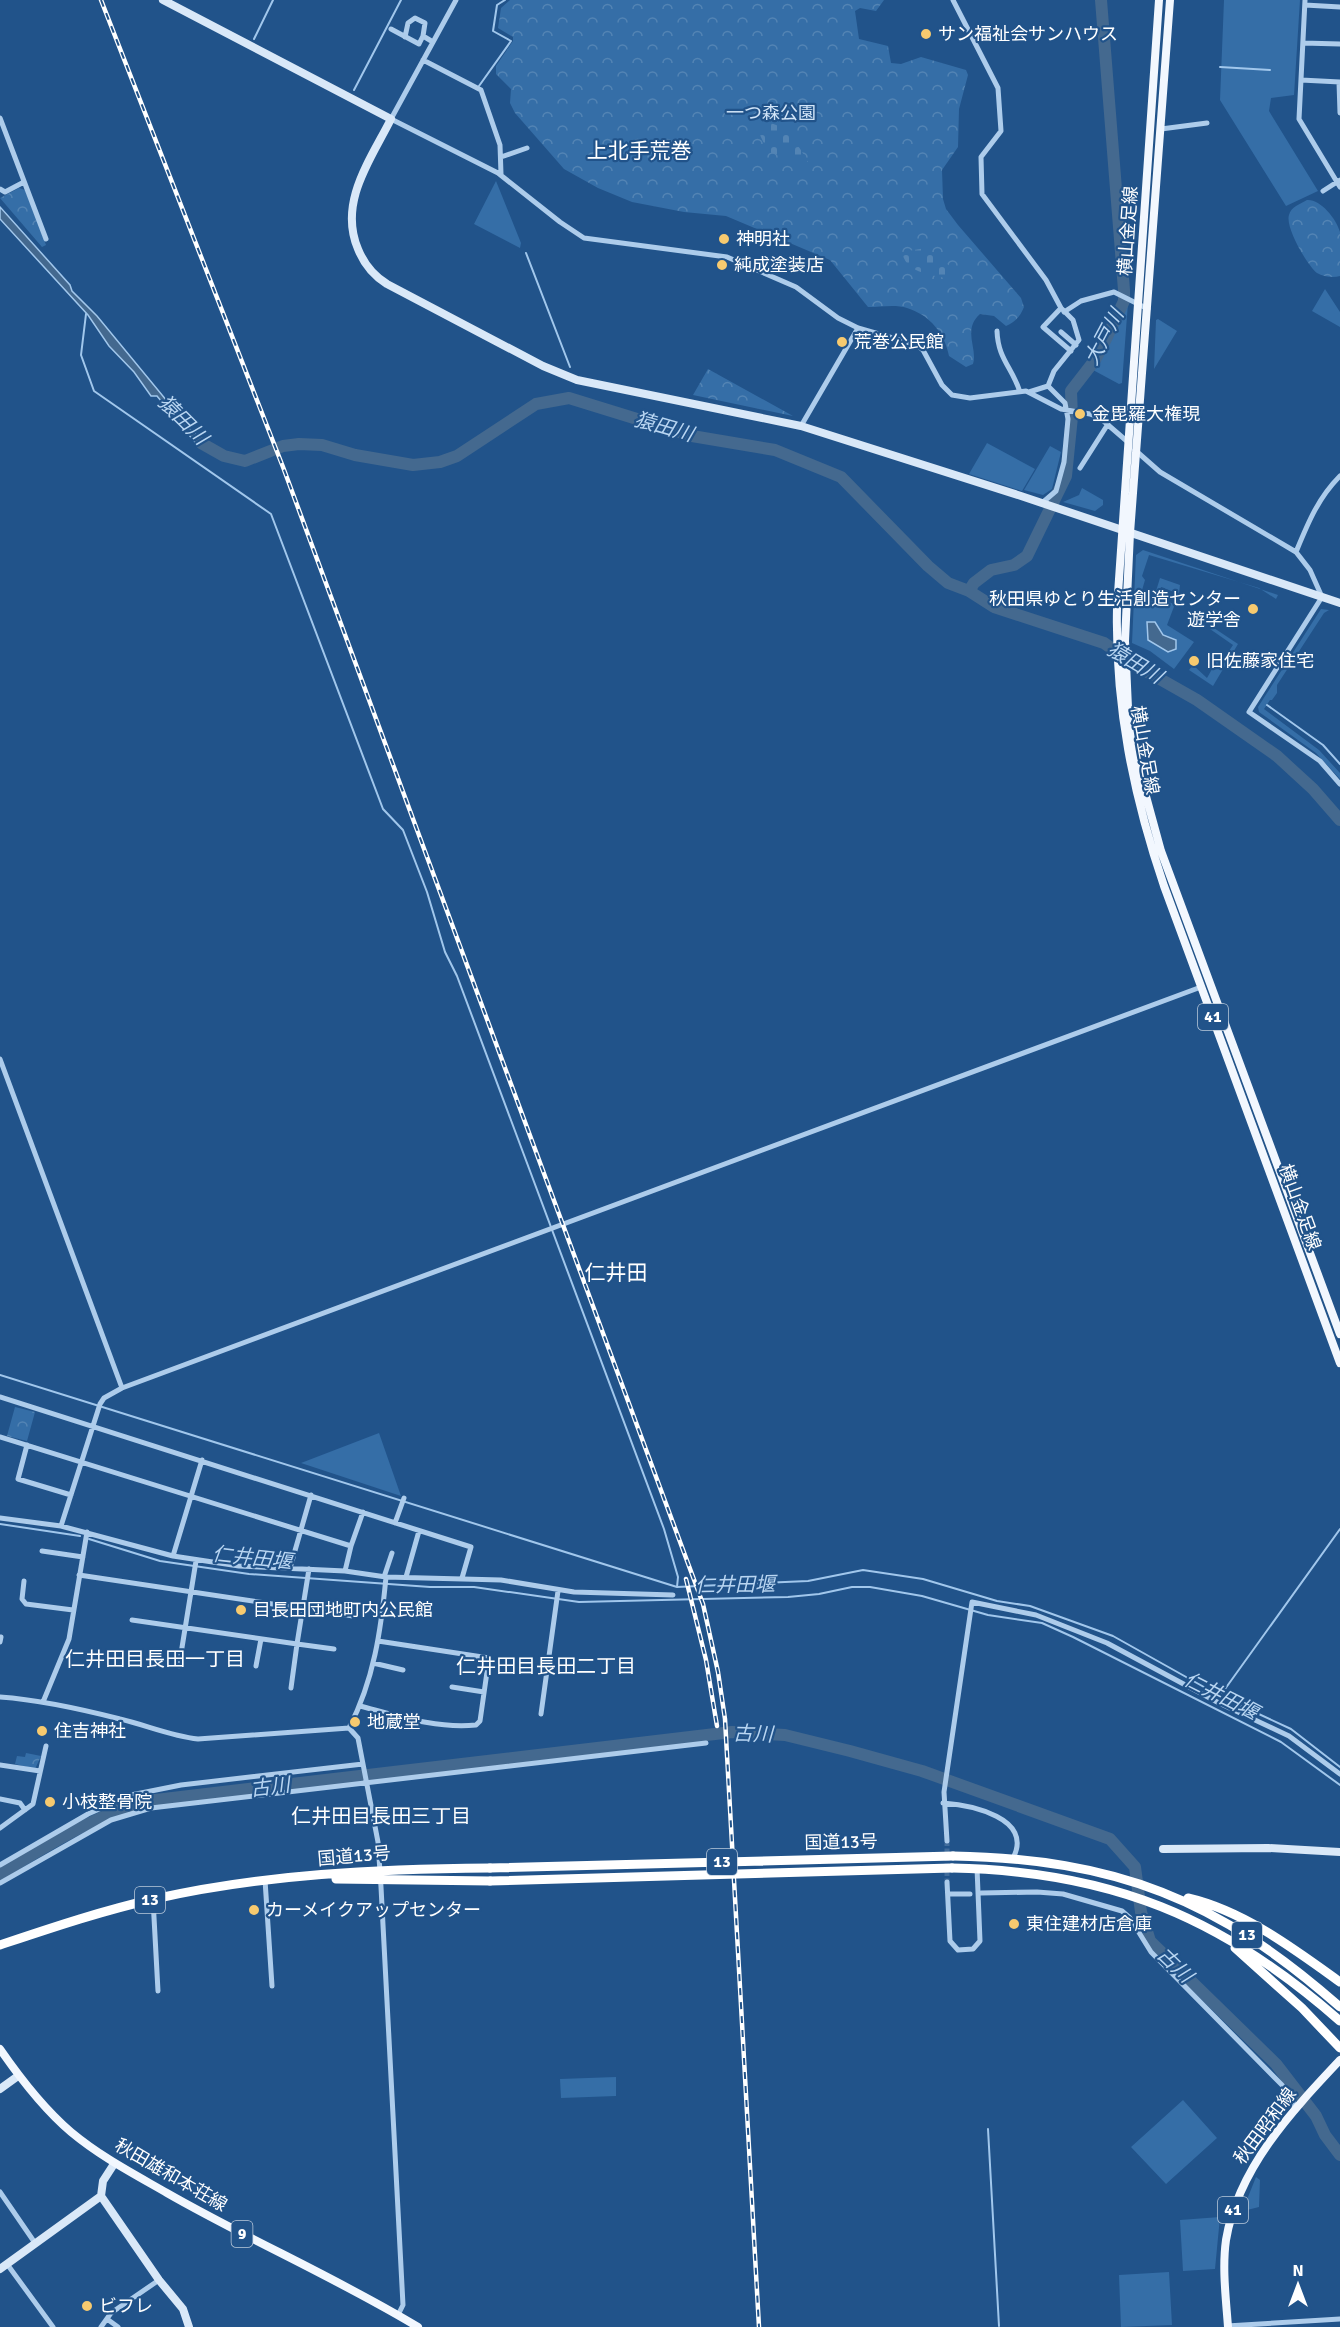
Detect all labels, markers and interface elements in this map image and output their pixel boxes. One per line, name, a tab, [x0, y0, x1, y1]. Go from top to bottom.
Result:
place label: サン福祉会サンハウス	[938, 23, 1118, 45]
marker: サン福祉会サンハウス	[919, 27, 933, 41]
park label: 一つ森公園	[726, 102, 816, 124]
district label: 上北手荒巻	[587, 138, 692, 164]
street label: 横山金足線	[1114, 185, 1142, 277]
place label: 神明社	[736, 228, 790, 250]
marker: 神明社	[717, 232, 731, 246]
place label: 純成塗装店	[734, 254, 824, 276]
marker: 純成塗装店	[715, 258, 729, 272]
water label: 大戸川	[1079, 303, 1130, 369]
place label: 荒巻公民館	[854, 331, 944, 353]
marker: 荒巻公民館	[835, 335, 849, 349]
water label: 猿田川	[153, 390, 214, 451]
place label: 金毘羅大権現	[1092, 403, 1200, 425]
water label: 猿田川	[632, 407, 698, 448]
marker: 金毘羅大権現	[1073, 407, 1087, 421]
place label: 秋田県ゆとり生活創造センター 遊学舎	[989, 588, 1241, 631]
marker: 秋田県ゆとり生活創造センター 遊学舎	[1246, 602, 1260, 616]
water label: 猿田川	[1103, 637, 1169, 690]
place label: 旧佐藤家住宅	[1206, 650, 1314, 672]
marker: 旧佐藤家住宅	[1187, 654, 1201, 668]
street label: 横山金足線	[1126, 704, 1164, 796]
road number: 41	[1198, 1004, 1228, 1030]
street label: 横山金足線	[1274, 1161, 1326, 1253]
district label: 仁井田	[585, 1260, 648, 1286]
water label: 仁井田堰	[211, 1541, 297, 1575]
water label: 仁井田堰	[695, 1572, 779, 1598]
place label: 目長田団地町内公民館	[253, 1599, 433, 1621]
marker: 目長田団地町内公民館	[234, 1603, 248, 1617]
district label: 仁井田目長田一丁目	[65, 1647, 245, 1672]
district label: 仁井田目長田二丁目	[456, 1654, 636, 1679]
water label: 仁井田堰	[1180, 1667, 1266, 1727]
place label: 地蔵堂	[367, 1711, 421, 1733]
marker: 地蔵堂	[348, 1715, 362, 1729]
place label: 住吉神社	[54, 1720, 126, 1742]
water label: 古川	[733, 1721, 775, 1747]
marker: 住吉神社	[35, 1724, 49, 1738]
water label: 古川	[249, 1772, 293, 1802]
place label: 小枝整骨院	[62, 1791, 152, 1813]
marker: 小枝整骨院	[43, 1795, 57, 1809]
district label: 仁井田目長田三丁目	[291, 1804, 471, 1829]
street label: 国道13号	[804, 1830, 878, 1854]
street label: 国道13号	[316, 1842, 392, 1870]
road number: 13	[707, 1849, 737, 1875]
road number: 13	[135, 1887, 165, 1913]
place label: カーメイクアップセンター	[266, 1899, 481, 1921]
marker: カーメイクアップセンター	[247, 1903, 261, 1917]
place label: 東住建材店倉庫	[1026, 1913, 1152, 1935]
marker: 東住建材店倉庫	[1007, 1917, 1021, 1931]
road number: 13	[1232, 1922, 1262, 1948]
water label: 古川	[1152, 1942, 1200, 1989]
street label: 秋田昭和線	[1229, 2083, 1301, 2169]
street label: 秋田雄和本荘線	[111, 2134, 231, 2216]
road number: 41	[1218, 2197, 1248, 2223]
road number: 9	[232, 2221, 252, 2247]
north arrow	[1268, 2255, 1328, 2315]
text: N	[1292, 2261, 1304, 2281]
place label: ビフレ	[99, 2295, 153, 2317]
marker: ビフレ	[80, 2299, 94, 2313]

